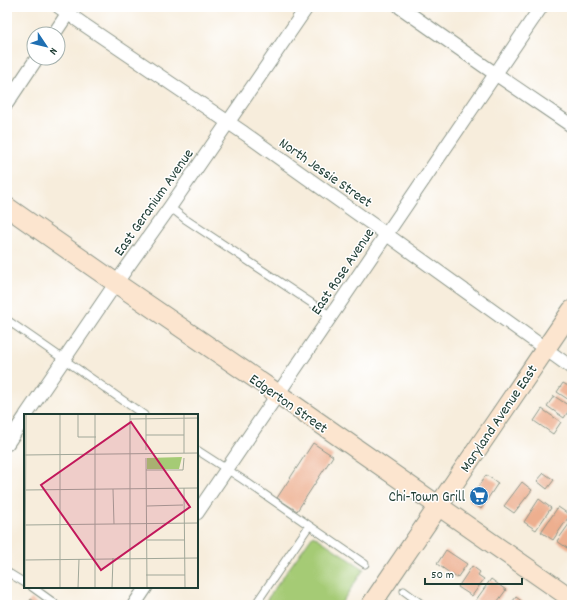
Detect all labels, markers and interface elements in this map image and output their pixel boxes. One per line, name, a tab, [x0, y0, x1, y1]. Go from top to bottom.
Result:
north arrow	[26, 26, 66, 66]
text: N	[44, 44, 61, 58]
street label: North Jessie Street	[274, 133, 376, 214]
street label: East Geranium Avenue	[109, 145, 200, 261]
street label: East Rose Avenue	[306, 224, 381, 320]
street label: Maryland Avenue East	[455, 361, 544, 477]
street label: Edgerton Street	[244, 369, 332, 440]
inset map	[24, 414, 198, 588]
supermarket icon: Chi-Town Grill	[468, 485, 490, 507]
place label: Chi-Town Grill	[388, 487, 465, 509]
scale bar	[425, 560, 522, 586]
text: 50 m	[431, 567, 454, 584]

